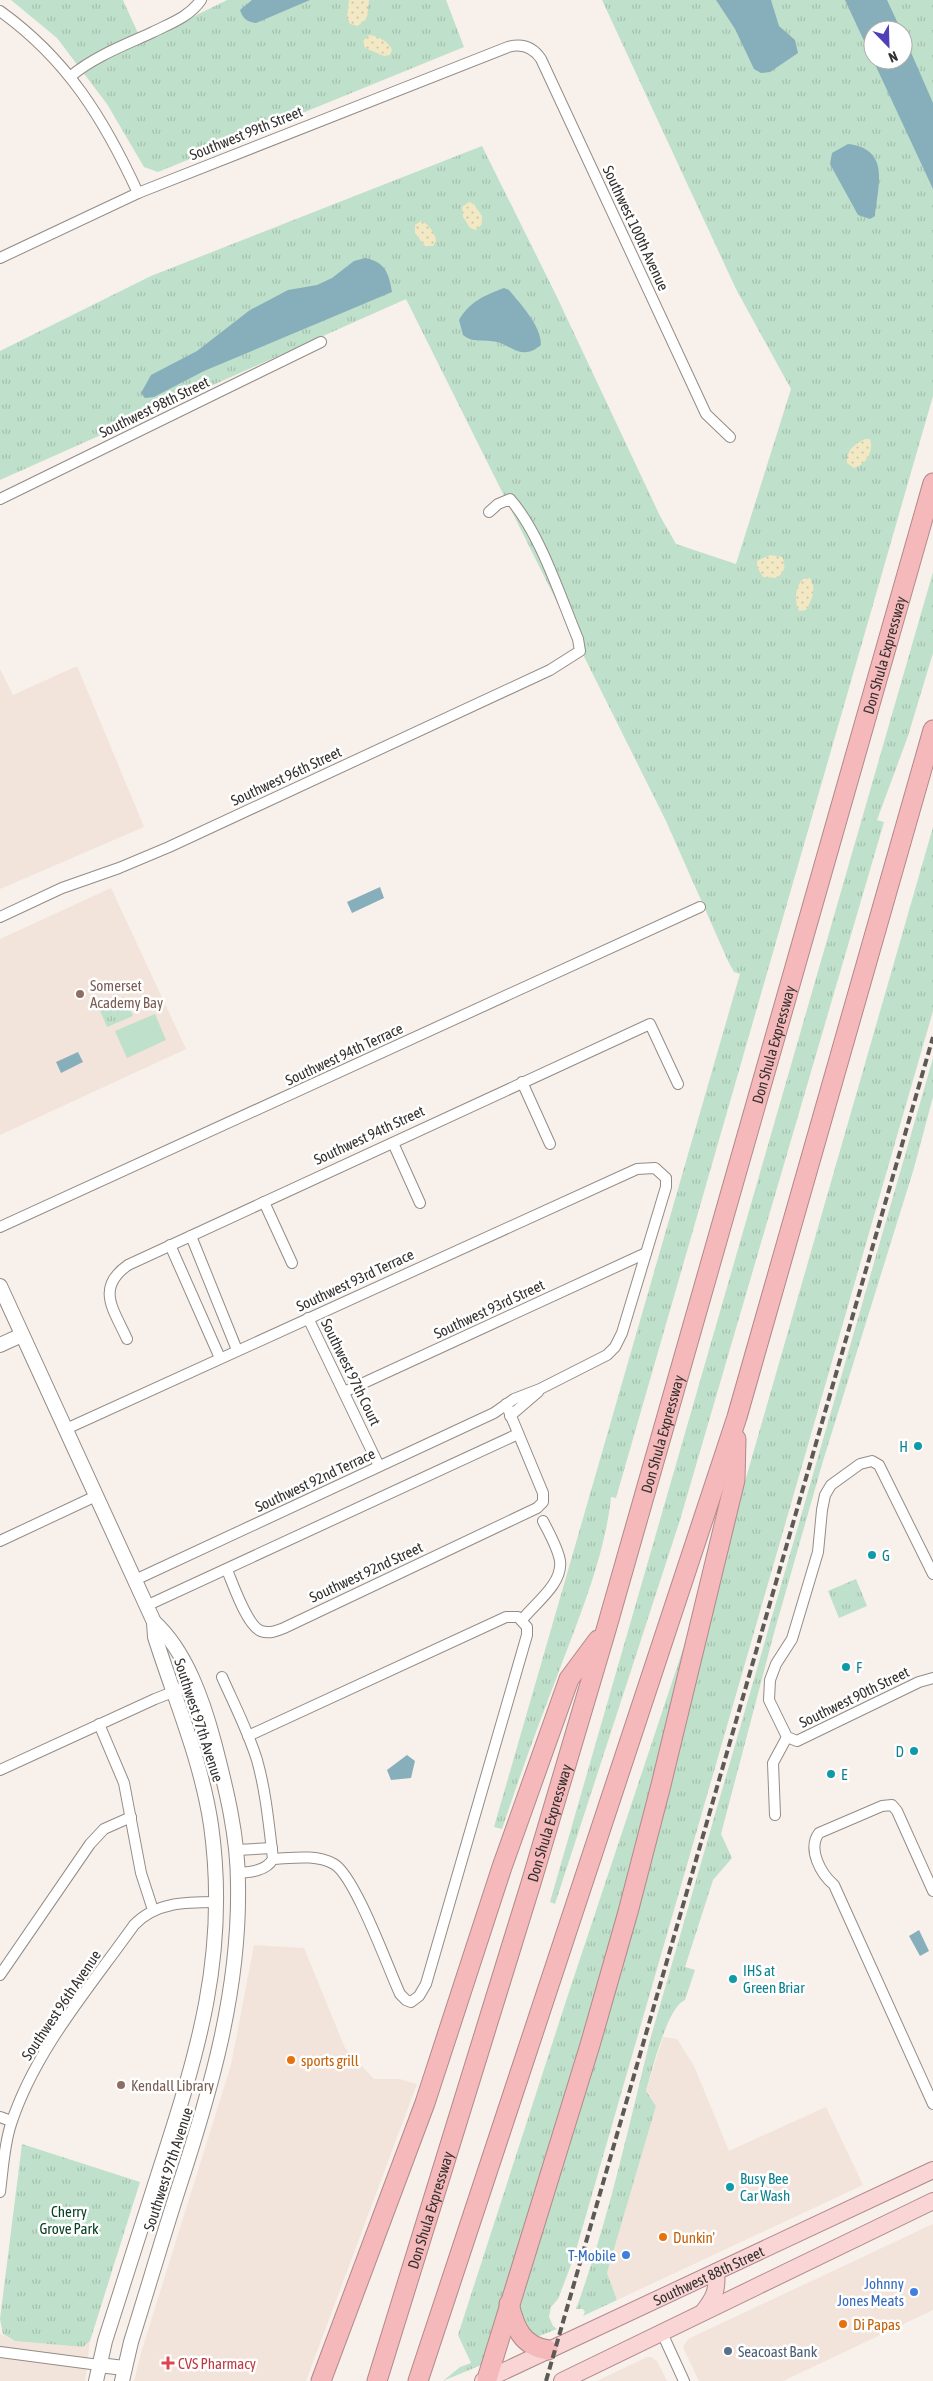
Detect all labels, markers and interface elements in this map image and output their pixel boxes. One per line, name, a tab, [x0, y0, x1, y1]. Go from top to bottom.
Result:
north arrow	[863, 20, 913, 70]
text: N	[886, 48, 900, 66]
street label: Southwest 99th Street	[187, 103, 305, 163]
street label: Southwest 100th Avenue	[600, 163, 672, 293]
street label: Southwest 98th Street	[96, 373, 212, 441]
street label: Don Shula Expressway	[859, 594, 909, 716]
street label: Southwest 96th Street	[228, 743, 344, 809]
place label: Somerset Academy Bay	[90, 977, 163, 1011]
street label: Don Shula Expressway	[748, 983, 798, 1106]
marker: Somerset Academy Bay	[74, 988, 86, 1000]
street label: Southwest 94th Terrace	[283, 1019, 406, 1089]
street label: Southwest 94th Street	[311, 1102, 427, 1168]
street label: Southwest 93rd Terrace	[294, 1245, 417, 1315]
street label: Southwest 93rd Street	[431, 1276, 547, 1342]
street label: Southwest 97th Court	[318, 1316, 384, 1428]
street label: Don Shula Expressway	[637, 1373, 687, 1495]
place label: H	[899, 1438, 908, 1455]
marker: H	[912, 1440, 924, 1452]
street label: Southwest 92nd Terrace	[252, 1445, 378, 1515]
street label: Southwest 92nd Street	[307, 1538, 425, 1606]
place label: G	[882, 1547, 890, 1564]
marker: G	[866, 1549, 878, 1561]
street label: Southwest 97th Avenue	[171, 1656, 227, 1784]
place label: F	[856, 1659, 862, 1676]
marker: F	[840, 1661, 852, 1673]
street label: Southwest 90th Street	[796, 1663, 912, 1731]
place label: D	[896, 1743, 904, 1760]
marker: D	[908, 1745, 920, 1757]
street label: Don Shula Expressway	[523, 1762, 574, 1884]
place label: E	[841, 1766, 848, 1783]
marker: E	[825, 1768, 837, 1780]
street label: Southwest 96th Avenue	[18, 1947, 104, 2063]
place label: IHS at Green Briar	[743, 1962, 805, 1996]
marker: IHS at Green Briar	[727, 1973, 739, 1985]
place label: sports grill	[301, 2052, 359, 2069]
marker: sports grill	[285, 2054, 297, 2066]
place label: Kendall Library	[131, 2077, 214, 2094]
marker: Kendall Library	[115, 2079, 127, 2091]
street label: Southwest 97th Avenue	[140, 2105, 196, 2233]
street label: Don Shula Expressway	[404, 2149, 456, 2271]
place label: Busy Bee Car Wash	[740, 2170, 790, 2204]
marker: Busy Bee Car Wash	[724, 2181, 736, 2193]
park label: Cherry Grove Park	[39, 2203, 99, 2237]
place label: Dunkin'	[673, 2229, 715, 2246]
marker: Dunkin'	[657, 2231, 669, 2243]
street label: Southwest 88th Street	[650, 2242, 767, 2309]
place label: T-Mobile	[568, 2247, 616, 2264]
marker: T-Mobile	[620, 2249, 632, 2261]
place label: Johnny Jones Meats	[837, 2275, 904, 2309]
marker: Johnny Jones Meats	[908, 2286, 920, 2298]
place label: Di Papas	[853, 2316, 900, 2333]
marker: Di Papas	[837, 2318, 849, 2330]
place label: Seacoast Bank	[738, 2343, 818, 2360]
marker: Seacoast Bank	[722, 2345, 734, 2357]
place label: CVS Pharmacy	[178, 2355, 256, 2372]
marker: CVS Pharmacy	[162, 2357, 174, 2369]

